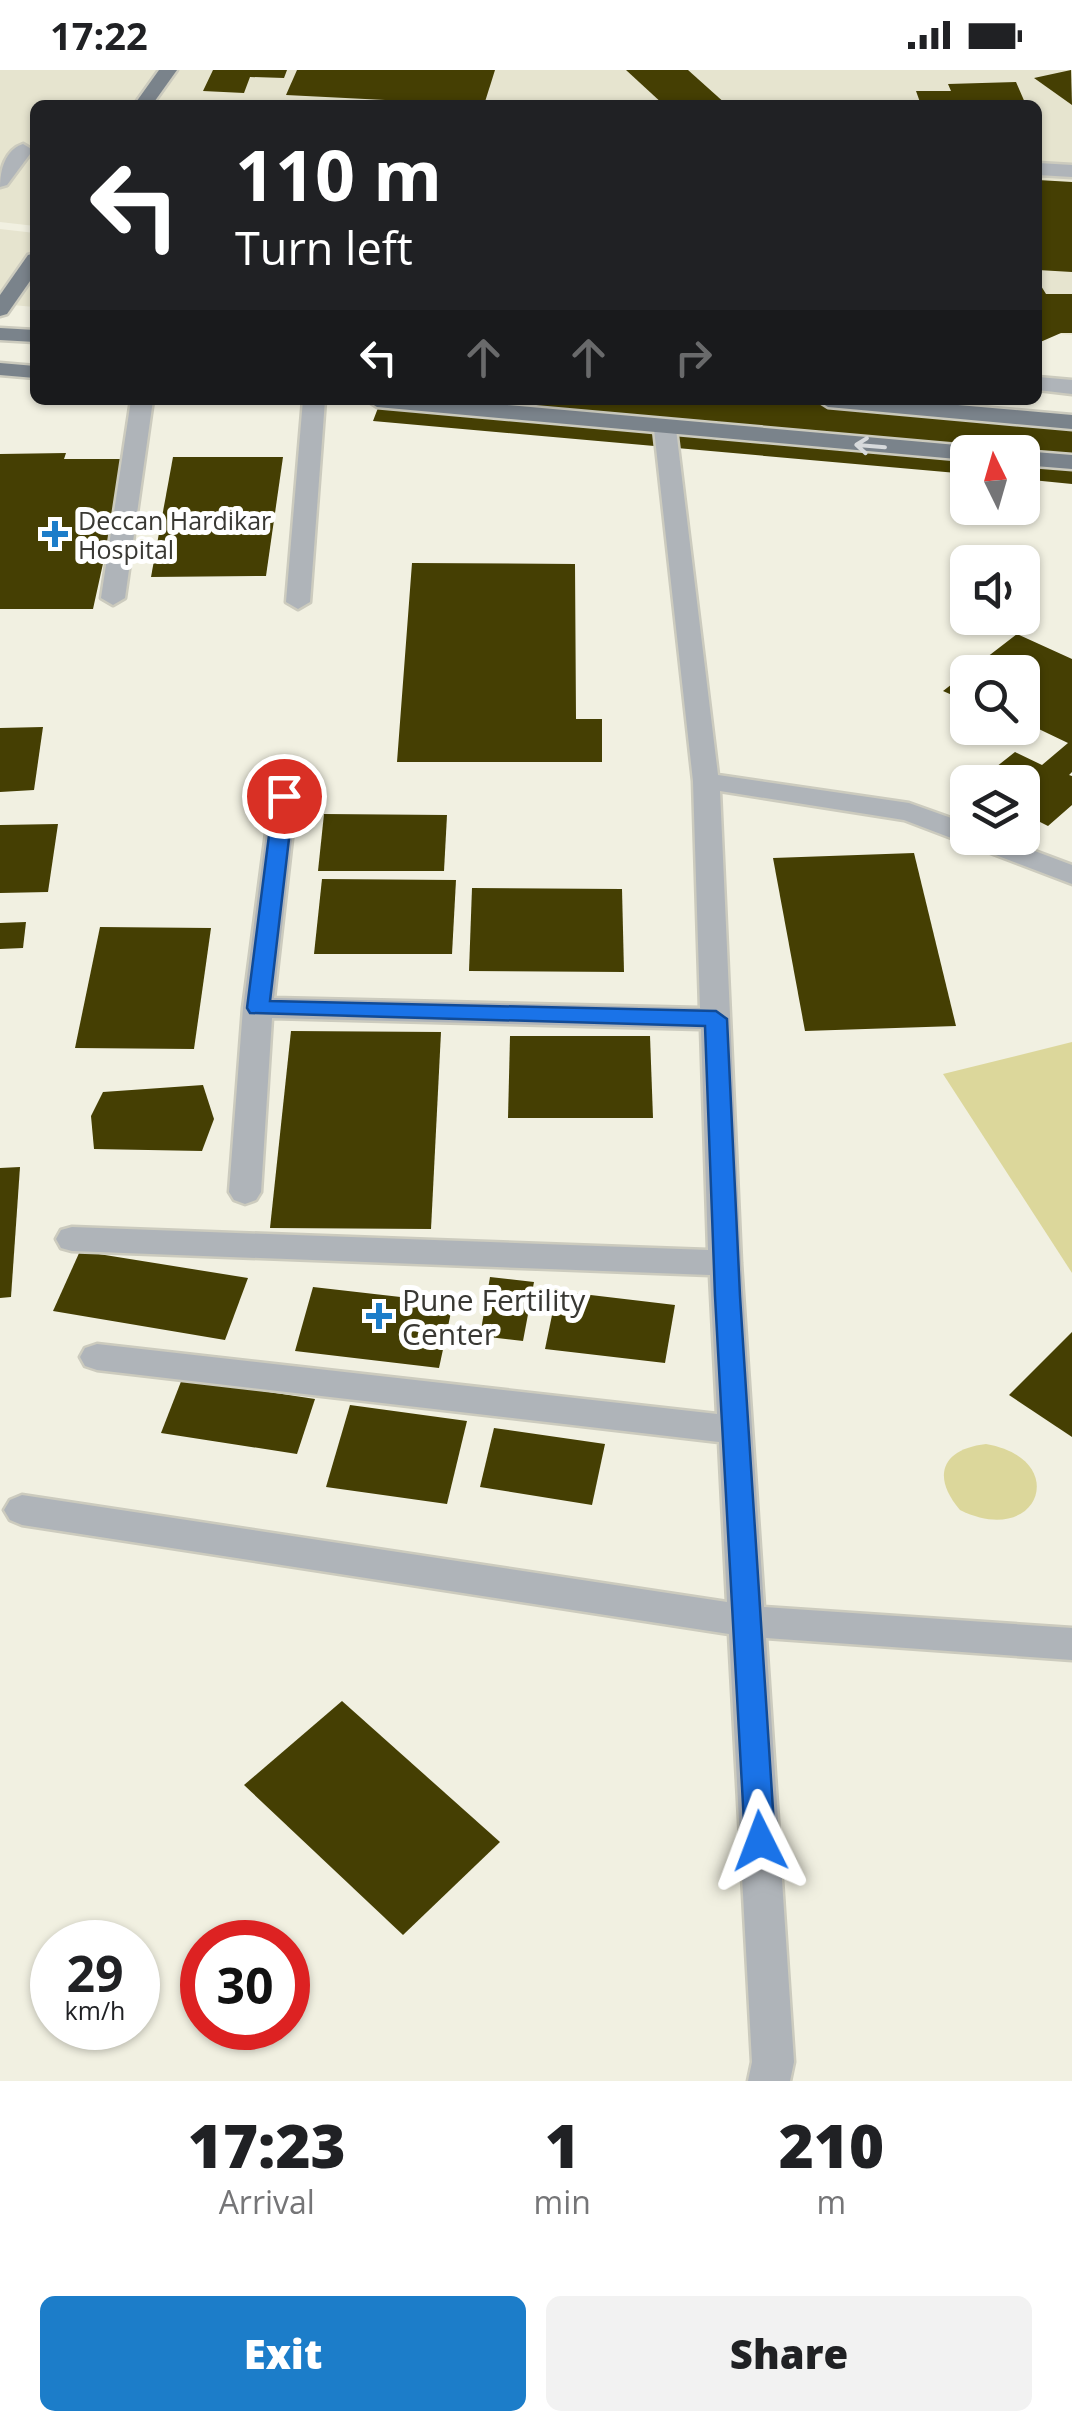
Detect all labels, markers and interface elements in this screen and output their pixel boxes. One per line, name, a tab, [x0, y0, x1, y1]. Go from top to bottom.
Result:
text: 17:22	[50, 9, 148, 61]
text: 110 m	[235, 126, 442, 222]
icon: left	[70, 140, 200, 270]
text: Turn left	[235, 217, 413, 278]
icon: left	[351, 330, 406, 385]
icon: ahead	[456, 330, 511, 385]
icon: ahead	[561, 330, 616, 385]
icon: right	[666, 330, 721, 385]
north arrow	[950, 435, 1040, 525]
map controls	[950, 435, 1040, 855]
one-way arrow	[855, 436, 887, 455]
place label: Deccan Hardikar Hospital	[78, 503, 271, 566]
marker: Deccan Hardikar Hospital	[42, 521, 68, 547]
button: sound	[950, 545, 1040, 635]
button: search	[950, 655, 1040, 745]
pin	[242, 754, 327, 839]
button: layers	[950, 765, 1040, 855]
icon: arrive	[257, 769, 312, 824]
place label: Pune Fertility Center	[402, 1279, 586, 1354]
marker: Pune Fertility Center	[366, 1303, 392, 1329]
position arrow	[708, 1789, 812, 1893]
speed limit sign: 30	[180, 1920, 310, 2050]
text: 29	[66, 1939, 124, 2007]
text: km/h	[65, 1993, 125, 2027]
text: 17:23	[188, 2104, 346, 2186]
text: 1	[545, 2104, 580, 2186]
text: 210	[779, 2104, 884, 2186]
text: Arrival	[219, 2180, 315, 2223]
text: min	[534, 2180, 591, 2223]
text: m	[817, 2180, 846, 2223]
button: Exit	[40, 2296, 526, 2411]
button: Share	[546, 2296, 1032, 2411]

